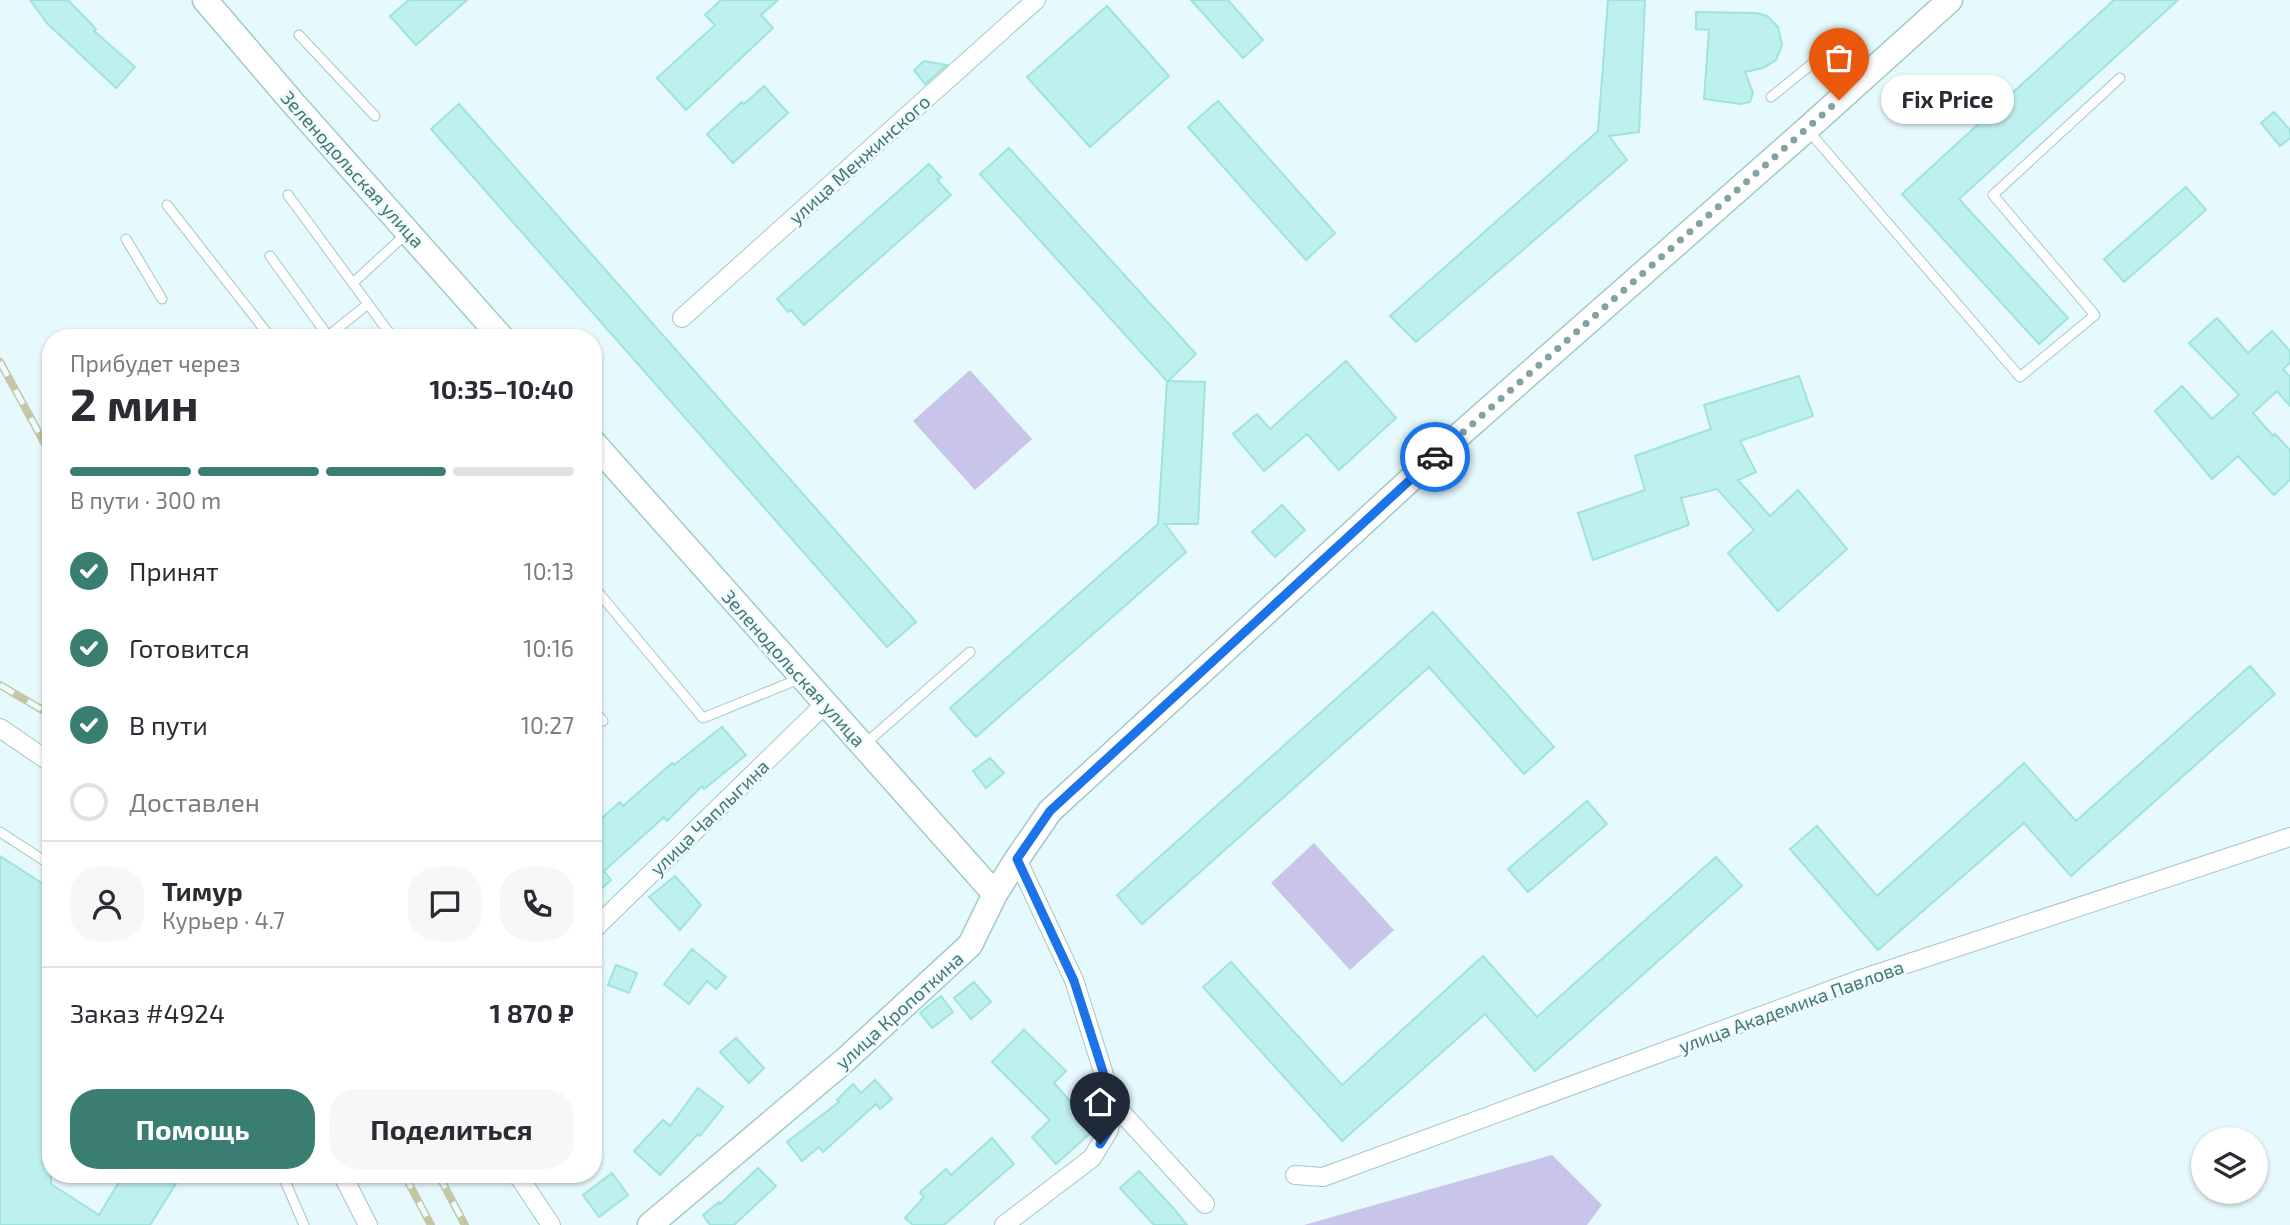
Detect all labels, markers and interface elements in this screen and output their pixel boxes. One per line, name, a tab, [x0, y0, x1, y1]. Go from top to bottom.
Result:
pin	[1809, 28, 1869, 100]
icon: bag	[1820, 39, 1858, 77]
callout: Fix Price	[1881, 76, 2014, 124]
text: Fix Price	[1901, 85, 1994, 113]
street label: Зеленодольская улица	[276, 86, 430, 253]
street label: улица Менжинского	[784, 89, 935, 229]
text: Прибудет через	[70, 349, 240, 377]
text: 10:35–10:40	[430, 373, 574, 404]
text: 2 мин	[70, 375, 199, 430]
courier	[1400, 422, 1470, 492]
icon: car	[1416, 438, 1454, 476]
text: В пути · 300 m	[70, 486, 221, 514]
icon: check	[70, 552, 108, 590]
text: Принят	[129, 555, 219, 586]
text: 10:13	[524, 557, 574, 585]
street label: Зеленодольская улица	[717, 585, 871, 752]
icon: check	[70, 629, 108, 667]
text: Готовится	[129, 632, 250, 663]
text: 10:16	[523, 634, 574, 662]
icon: check	[70, 706, 108, 744]
text: В пути	[129, 709, 208, 740]
text: 10:27	[521, 711, 574, 739]
street label: улица Чаплыгина	[645, 754, 774, 880]
text: Доставлен	[129, 786, 260, 817]
button: person	[70, 867, 144, 941]
button: chat	[408, 867, 482, 941]
button: phone	[500, 867, 574, 941]
text: Тимур	[162, 875, 243, 906]
text: Курьер · 4.7	[162, 906, 285, 934]
street label: улица Кропоткина	[830, 946, 968, 1074]
street label: улица Академика Павлова	[1675, 955, 1907, 1058]
text: Заказ #4924	[70, 997, 225, 1028]
text: 1 870 ₽	[490, 997, 574, 1028]
pin	[1070, 1072, 1130, 1144]
icon: home	[1081, 1083, 1119, 1121]
button: Помощь	[70, 1089, 315, 1169]
button: Поделиться	[329, 1089, 574, 1169]
map controls	[2191, 1127, 2268, 1204]
button: layers	[2191, 1127, 2268, 1204]

